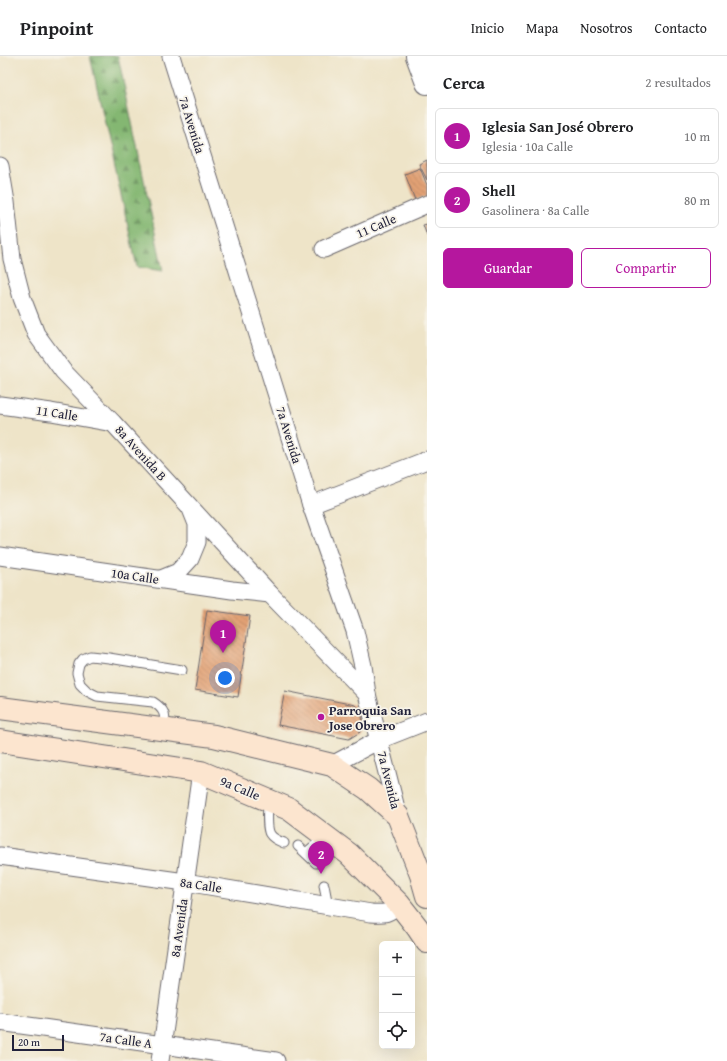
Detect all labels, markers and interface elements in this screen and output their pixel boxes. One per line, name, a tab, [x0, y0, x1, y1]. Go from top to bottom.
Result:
text: Pinpoint	[20, 14, 93, 42]
text: Inicio	[471, 18, 504, 38]
text: Mapa	[526, 18, 558, 38]
text: Nosotros	[580, 18, 633, 38]
text: Contacto	[655, 18, 707, 38]
text: Cerca	[443, 70, 485, 95]
text: 2 resultados	[645, 73, 711, 92]
street label: 7a Avenida	[174, 94, 210, 157]
text: Iglesia San José Obrero	[482, 116, 633, 137]
text: 1	[454, 127, 460, 146]
text: 10 m	[684, 127, 710, 146]
text: Iglesia · 10a Calle	[482, 137, 573, 156]
text: Shell	[482, 180, 515, 201]
text: 2	[454, 191, 460, 210]
text: 80 m	[684, 191, 710, 210]
text: Gasolinera · 8a Calle	[482, 201, 589, 220]
street label: 11 Calle	[353, 209, 399, 243]
button: Guardar	[443, 248, 573, 288]
button: Compartir	[581, 248, 711, 288]
street label: 11 Calle	[35, 400, 79, 426]
street label: 7a Avenida	[271, 404, 307, 467]
street label: 8a Avenida B	[111, 421, 171, 485]
street label: 10a Calle	[110, 563, 160, 589]
pin: 1	[210, 620, 236, 653]
your location	[215, 668, 235, 688]
place label: Parroquia San Jose Obrero	[327, 701, 412, 735]
marker: Parroquia San Jose Obrero	[316, 712, 326, 722]
street label: 7a Avenida	[373, 749, 406, 812]
street label: 9a Calle	[217, 771, 263, 805]
pin: 2	[308, 841, 334, 874]
street label: 8a Calle	[179, 872, 223, 898]
street label: 8a Avenida	[165, 897, 193, 958]
map controls	[379, 941, 415, 1049]
button: +	[379, 941, 415, 977]
button: −	[379, 977, 415, 1013]
button: locate	[379, 1013, 415, 1049]
street label: 7a Calle A	[99, 1027, 153, 1053]
scale bar	[12, 1033, 64, 1052]
text: 20 m	[18, 1034, 40, 1050]

